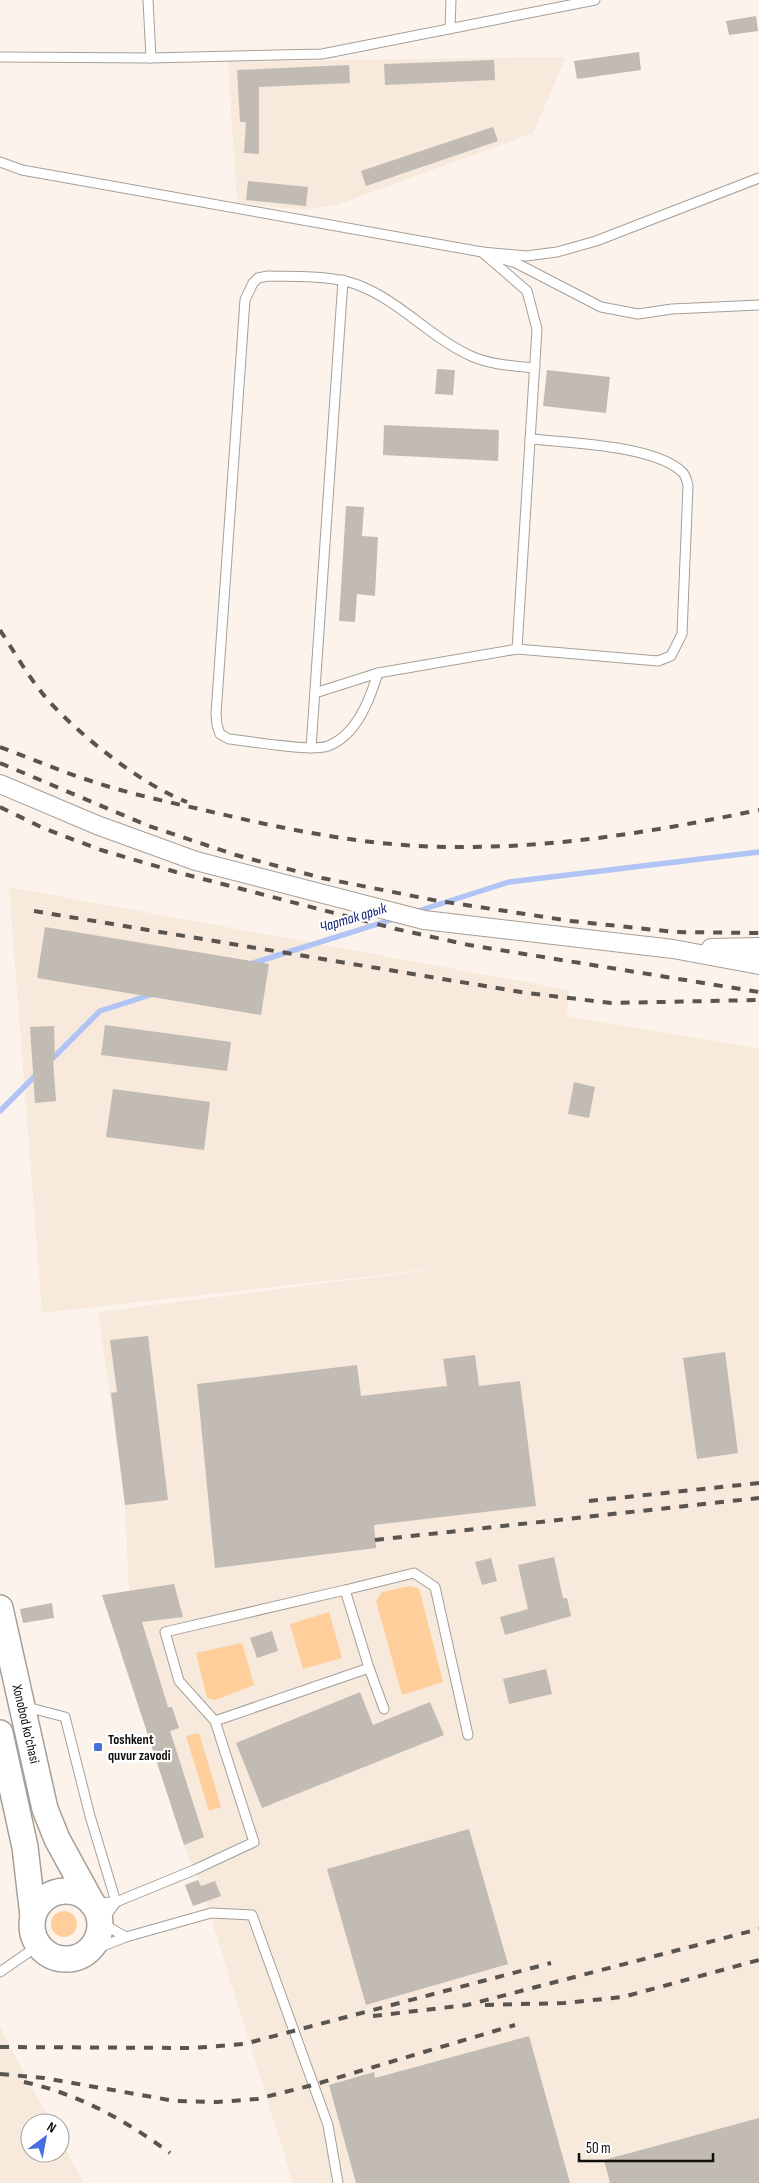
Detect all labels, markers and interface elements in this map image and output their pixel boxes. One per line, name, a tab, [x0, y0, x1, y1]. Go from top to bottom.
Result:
water label: Чартак арык	[317, 898, 390, 937]
street label: Xonobod ko'chasi	[8, 1682, 43, 1765]
place label: Toshkent quvur zavodi	[108, 1731, 171, 1764]
marker: Toshkent quvur zavodi	[92, 1741, 104, 1753]
north arrow	[20, 2113, 70, 2163]
text: N	[44, 2118, 59, 2137]
scale bar	[579, 2130, 713, 2162]
text: 50 m	[586, 2139, 611, 2158]

